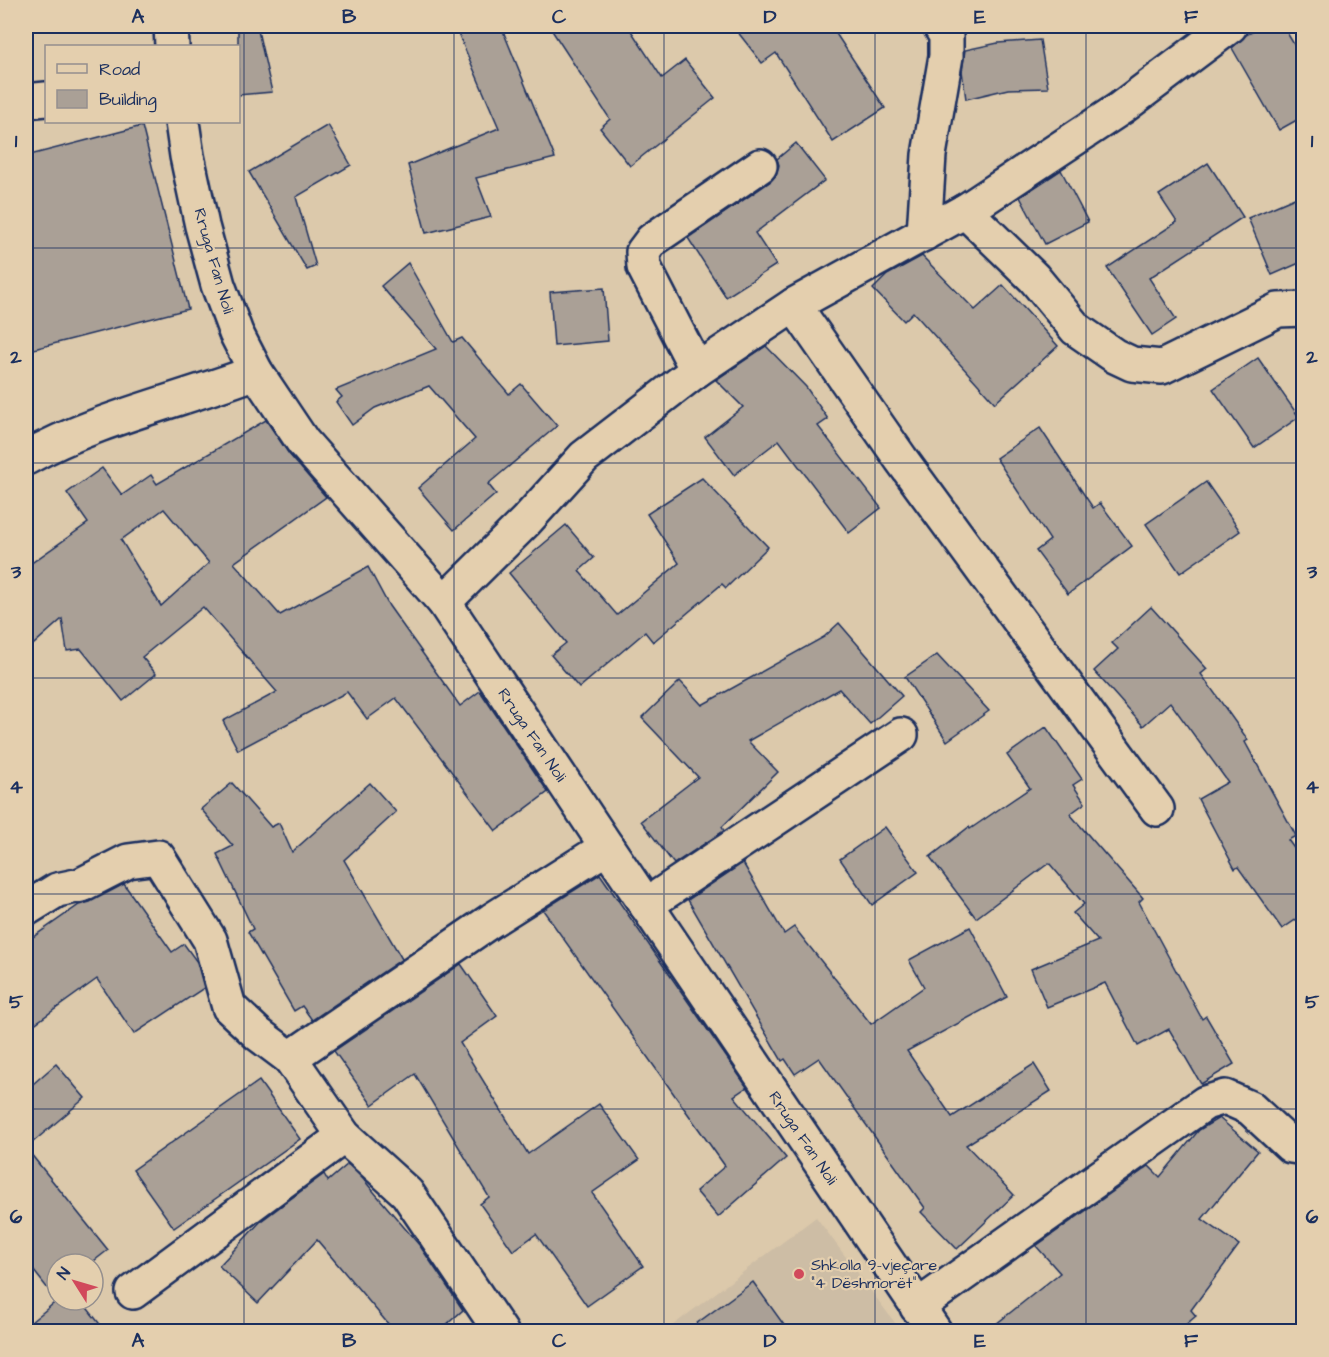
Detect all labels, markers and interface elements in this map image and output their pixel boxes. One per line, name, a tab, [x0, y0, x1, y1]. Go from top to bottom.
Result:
text: A	[132, 3, 145, 31]
text: B	[342, 3, 357, 31]
text: C	[552, 3, 567, 31]
text: D	[764, 3, 777, 31]
text: E	[974, 3, 986, 31]
text: F	[1184, 3, 1199, 31]
legend	[45, 45, 240, 123]
text: Road	[99, 57, 140, 82]
text: Building	[99, 87, 157, 113]
text: 1	[15, 127, 18, 155]
text: 1	[1311, 127, 1314, 155]
street label: Rruga Fan Noli	[187, 206, 240, 317]
text: 2	[9, 343, 22, 371]
text: 2	[1305, 343, 1318, 371]
text: 3	[10, 558, 22, 586]
text: 3	[1306, 558, 1318, 586]
street label: Rruga Fan Noli	[492, 684, 572, 787]
text: 4	[9, 773, 23, 801]
text: 4	[1305, 773, 1319, 801]
text: 5	[9, 988, 24, 1016]
text: 5	[1305, 988, 1320, 1016]
street label: Rruga Fan Noli	[763, 1087, 843, 1190]
text: 6	[10, 1203, 23, 1231]
text: 6	[1306, 1203, 1319, 1231]
north arrow	[45, 1252, 105, 1312]
place label: Shkolla 9-vjeçare "4 Dëshmorët"	[811, 1254, 938, 1294]
text: N	[52, 1263, 76, 1284]
marker: Shkolla 9-vjeçare "4 Dëshmorët"	[792, 1267, 806, 1281]
text: A	[132, 1327, 145, 1355]
text: B	[342, 1327, 357, 1355]
text: C	[552, 1327, 567, 1355]
text: D	[764, 1327, 777, 1355]
text: E	[974, 1327, 986, 1355]
text: F	[1184, 1327, 1199, 1355]

